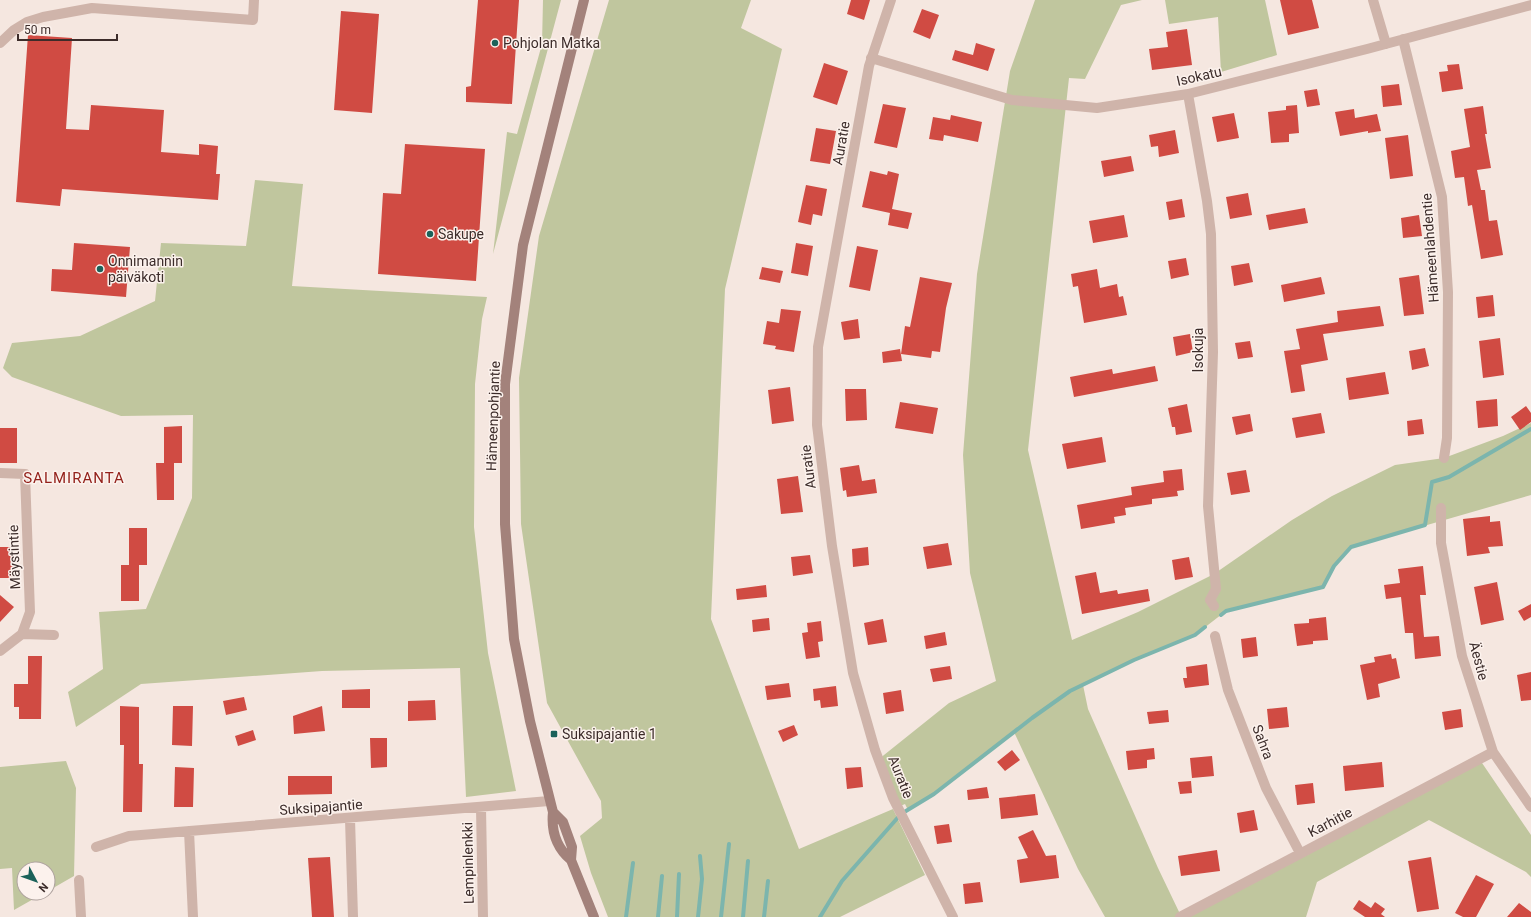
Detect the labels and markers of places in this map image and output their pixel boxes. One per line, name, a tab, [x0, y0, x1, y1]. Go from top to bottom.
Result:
place label: Pohjolan Matka	[503, 35, 600, 51]
marker: Pohjolan Matka	[490, 38, 500, 48]
place label: Sakupe	[438, 226, 484, 242]
marker: Sakupe	[425, 229, 435, 239]
place label: Onnimannin päiväkoti	[108, 253, 183, 285]
marker: Onnimannin päiväkoti	[95, 264, 105, 274]
place label: Suksipajantie 1	[562, 726, 657, 742]
marker: Suksipajantie 1	[549, 729, 559, 739]

